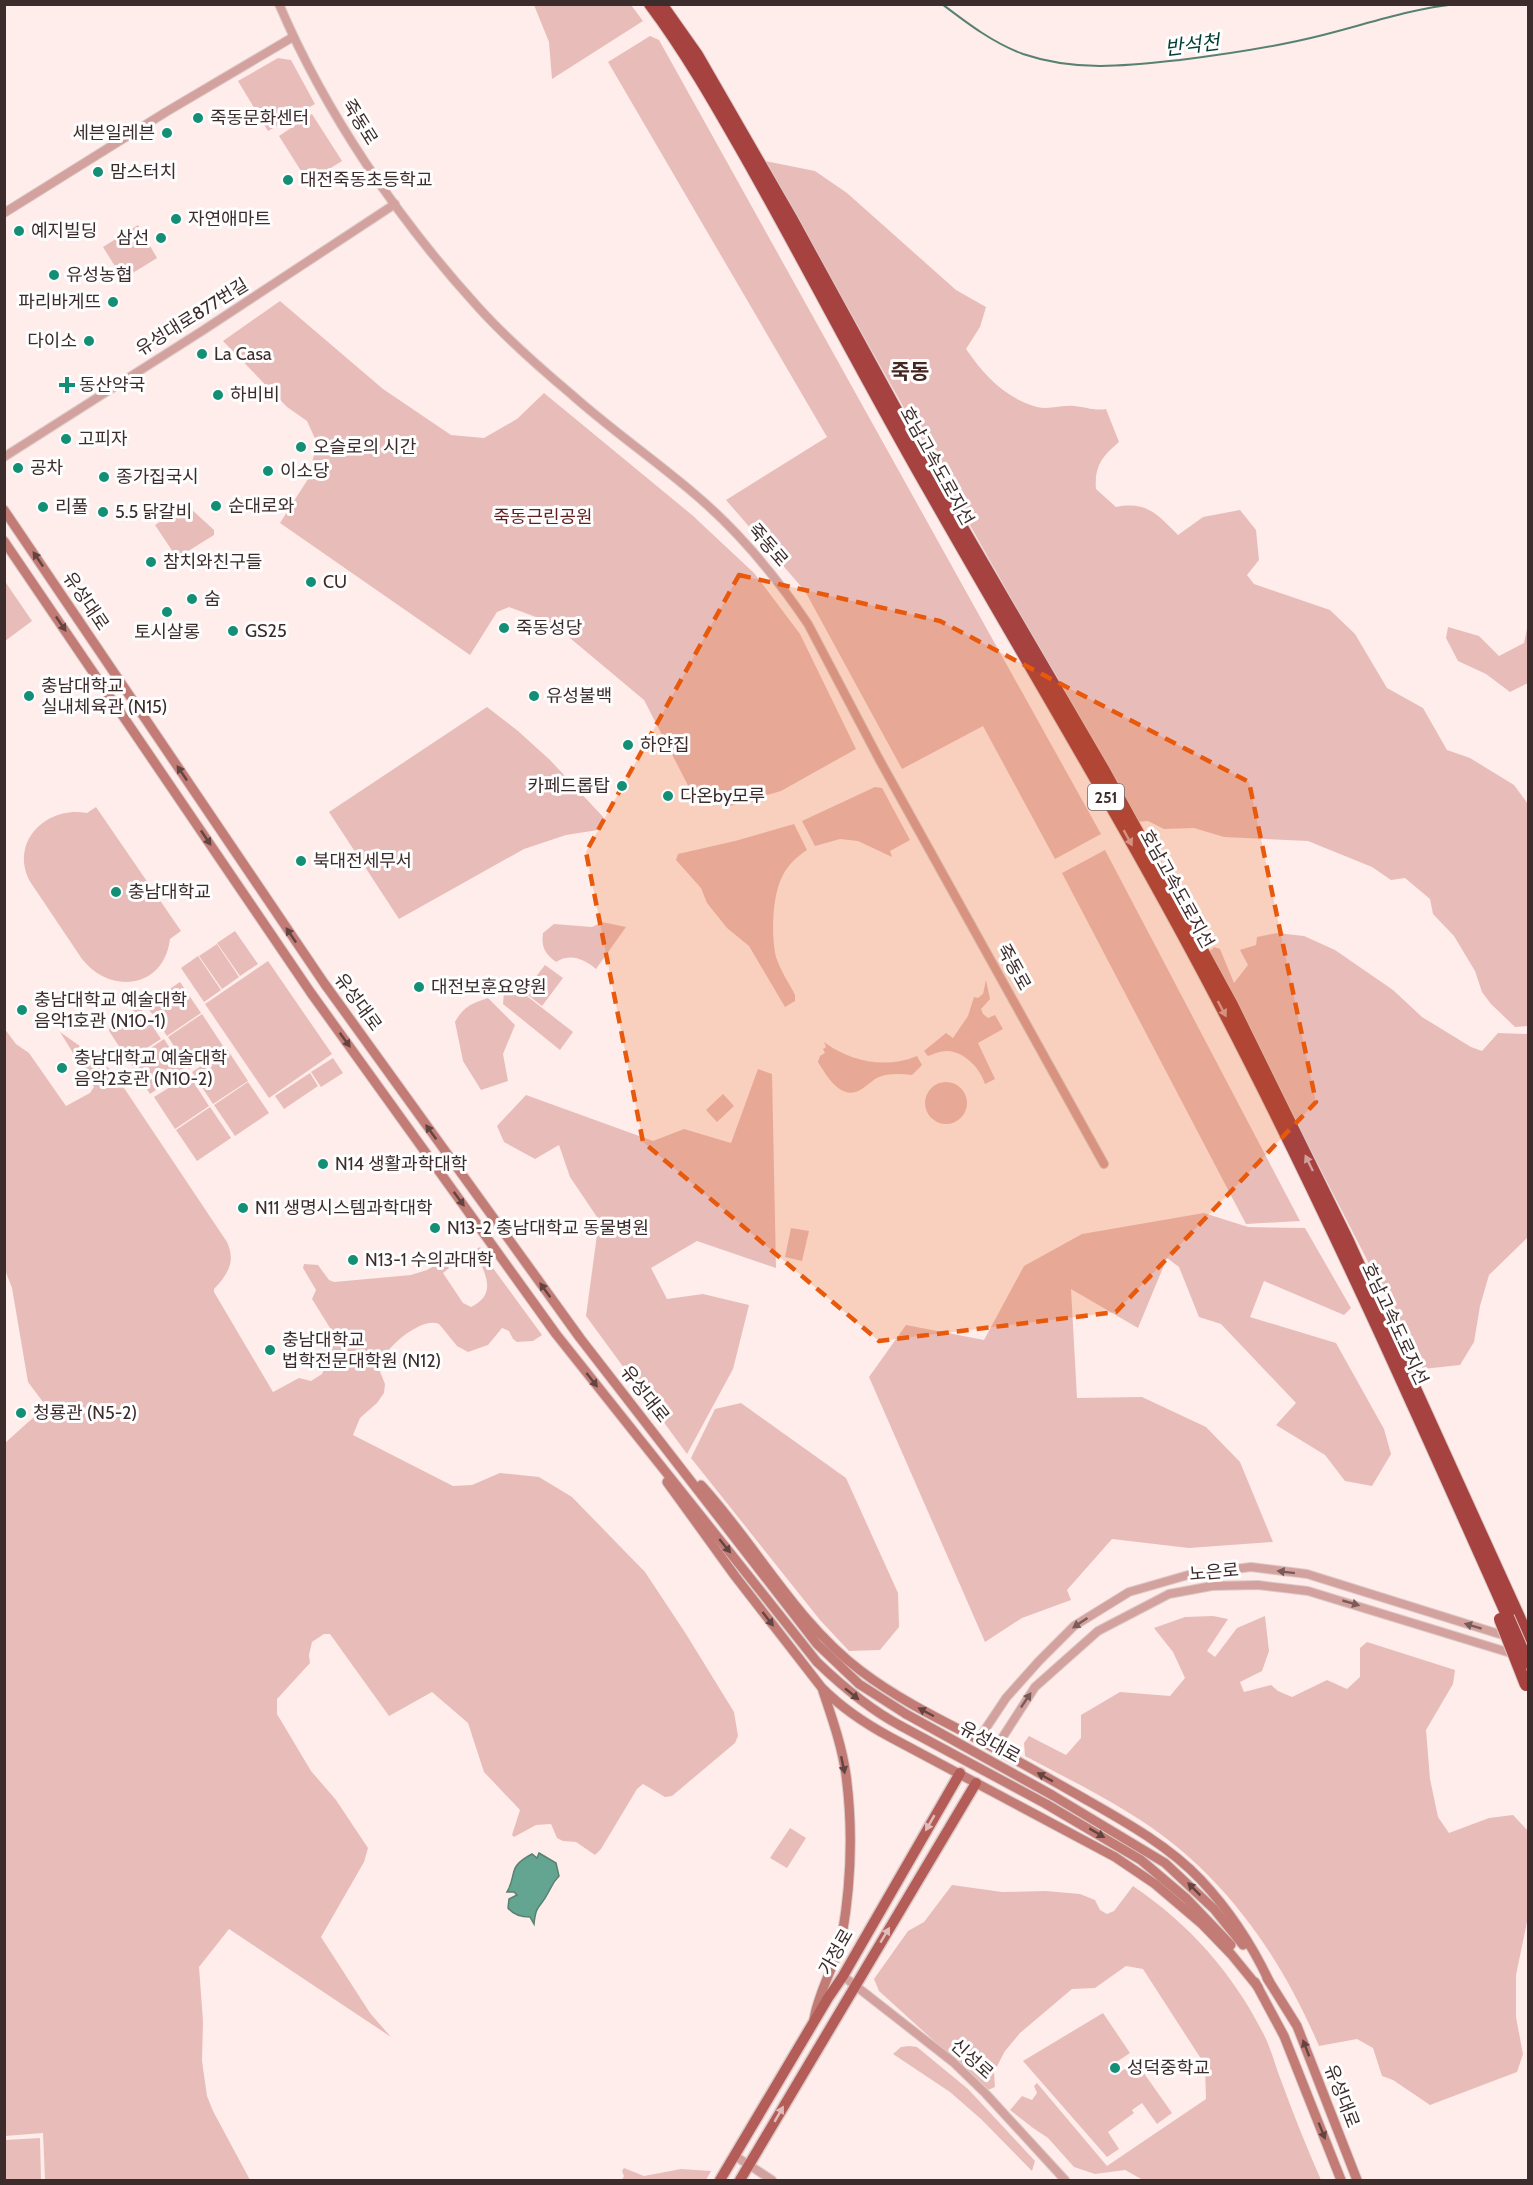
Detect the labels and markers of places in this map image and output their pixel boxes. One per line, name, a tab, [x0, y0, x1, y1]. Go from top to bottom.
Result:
place label: 죽동문화센터	[210, 107, 309, 129]
marker: 죽동문화센터	[191, 111, 205, 125]
place label: 세븐일레븐	[72, 122, 155, 144]
marker: 세븐일레븐	[160, 126, 174, 140]
place label: 맘스터치	[110, 161, 176, 183]
marker: 맘스터치	[91, 165, 105, 179]
place label: 대전죽동초등학교	[300, 169, 432, 191]
marker: 대전죽동초등학교	[281, 173, 295, 187]
place label: 자연애마트	[188, 208, 271, 230]
marker: 자연애마트	[169, 212, 183, 226]
place label: 예지빌딩	[31, 220, 97, 242]
marker: 예지빌딩	[12, 224, 26, 238]
place label: 삼선	[116, 227, 149, 249]
marker: 삼선	[154, 231, 168, 245]
place label: 유성농협	[66, 264, 132, 286]
marker: 유성농협	[47, 268, 61, 282]
place label: 파리바게뜨	[18, 291, 101, 313]
marker: 파리바게뜨	[106, 295, 120, 309]
place label: 다이소	[27, 330, 77, 352]
marker: 다이소	[82, 334, 96, 348]
place label: La Casa	[214, 343, 272, 365]
marker: La Casa	[195, 347, 209, 361]
place label: 동산약국	[79, 374, 145, 396]
marker: 동산약국	[60, 378, 74, 392]
place label: 하비비	[230, 384, 280, 406]
marker: 하비비	[211, 388, 225, 402]
place label: 고피자	[78, 428, 128, 450]
marker: 고피자	[59, 432, 73, 446]
place label: 오슬로의 시간	[313, 436, 416, 458]
marker: 오슬로의 시간	[294, 440, 308, 454]
place label: 공차	[30, 457, 64, 479]
place label: 이소당	[280, 460, 330, 482]
marker: 공차	[11, 461, 25, 475]
marker: 이소당	[261, 464, 275, 478]
place label: 종가집국시	[116, 466, 199, 488]
marker: 종가집국시	[97, 470, 111, 484]
place label: 순대로와	[228, 495, 294, 517]
place label: 리풀	[55, 496, 88, 518]
marker: 순대로와	[209, 499, 223, 513]
marker: 리풀	[36, 500, 50, 514]
place label: 5.5 닭갈비	[115, 501, 192, 523]
marker: 5.5 닭갈비	[96, 505, 110, 519]
place label: 참치와친구들	[163, 551, 262, 573]
marker: 참치와친구들	[144, 555, 158, 569]
place label: CU	[323, 571, 347, 593]
marker: CU	[304, 575, 318, 589]
place label: 숨	[204, 588, 221, 610]
marker: 숨	[185, 592, 199, 606]
marker: 토시살롱	[160, 605, 174, 619]
place label: 죽동성당	[516, 617, 582, 639]
place label: GS25	[245, 620, 287, 642]
place label: 토시살롱	[134, 621, 200, 643]
marker: 죽동성당	[497, 621, 511, 635]
marker: GS25	[226, 624, 240, 638]
place label: 충남대학교 실내체육관 (N15)	[41, 675, 167, 718]
place label: 유성불백	[546, 685, 612, 707]
marker: 충남대학교 실내체육관 (N15)	[22, 689, 36, 703]
marker: 유성불백	[527, 689, 541, 703]
place label: 하얀집	[640, 734, 690, 756]
marker: 하얀집	[621, 738, 635, 752]
place label: 카페드롭탑	[527, 775, 610, 797]
marker: 카페드롭탑	[615, 779, 629, 793]
place label: 다온by모루	[680, 785, 765, 807]
marker: 다온by모루	[661, 789, 675, 803]
place label: 북대전세무서	[313, 850, 412, 872]
marker: 북대전세무서	[294, 854, 308, 868]
place label: 충남대학교	[128, 881, 211, 903]
marker: 충남대학교	[109, 885, 123, 899]
place label: 대전보훈요양원	[431, 976, 547, 998]
marker: 대전보훈요양원	[412, 980, 426, 994]
place label: 충남대학교 예술대학 음악1호관 (N10-1)	[34, 989, 187, 1032]
marker: 충남대학교 예술대학 음악1호관 (N10-1)	[15, 1003, 29, 1017]
place label: 충남대학교 예술대학 음악2호관 (N10-2)	[74, 1047, 227, 1090]
marker: 충남대학교 예술대학 음악2호관 (N10-2)	[55, 1061, 69, 1075]
place label: N14 생활과학대학	[335, 1153, 467, 1175]
marker: N14 생활과학대학	[316, 1157, 330, 1171]
place label: N11 생명시스템과학대학	[255, 1197, 433, 1219]
marker: N11 생명시스템과학대학	[236, 1201, 250, 1215]
place label: N13-2 충남대학교 동물병원	[447, 1217, 649, 1239]
marker: N13-2 충남대학교 동물병원	[428, 1221, 442, 1235]
place label: N13-1 수의과대학	[365, 1249, 493, 1271]
marker: N13-1 수의과대학	[346, 1253, 360, 1267]
place label: 충남대학교 법학전문대학원 (N12)	[282, 1329, 441, 1372]
marker: 충남대학교 법학전문대학원 (N12)	[263, 1343, 277, 1357]
place label: 청룡관 (N5-2)	[33, 1402, 137, 1424]
marker: 청룡관 (N5-2)	[14, 1406, 28, 1420]
place label: 성덕중학교	[1127, 2057, 1210, 2079]
marker: 성덕중학교	[1108, 2061, 1122, 2075]

